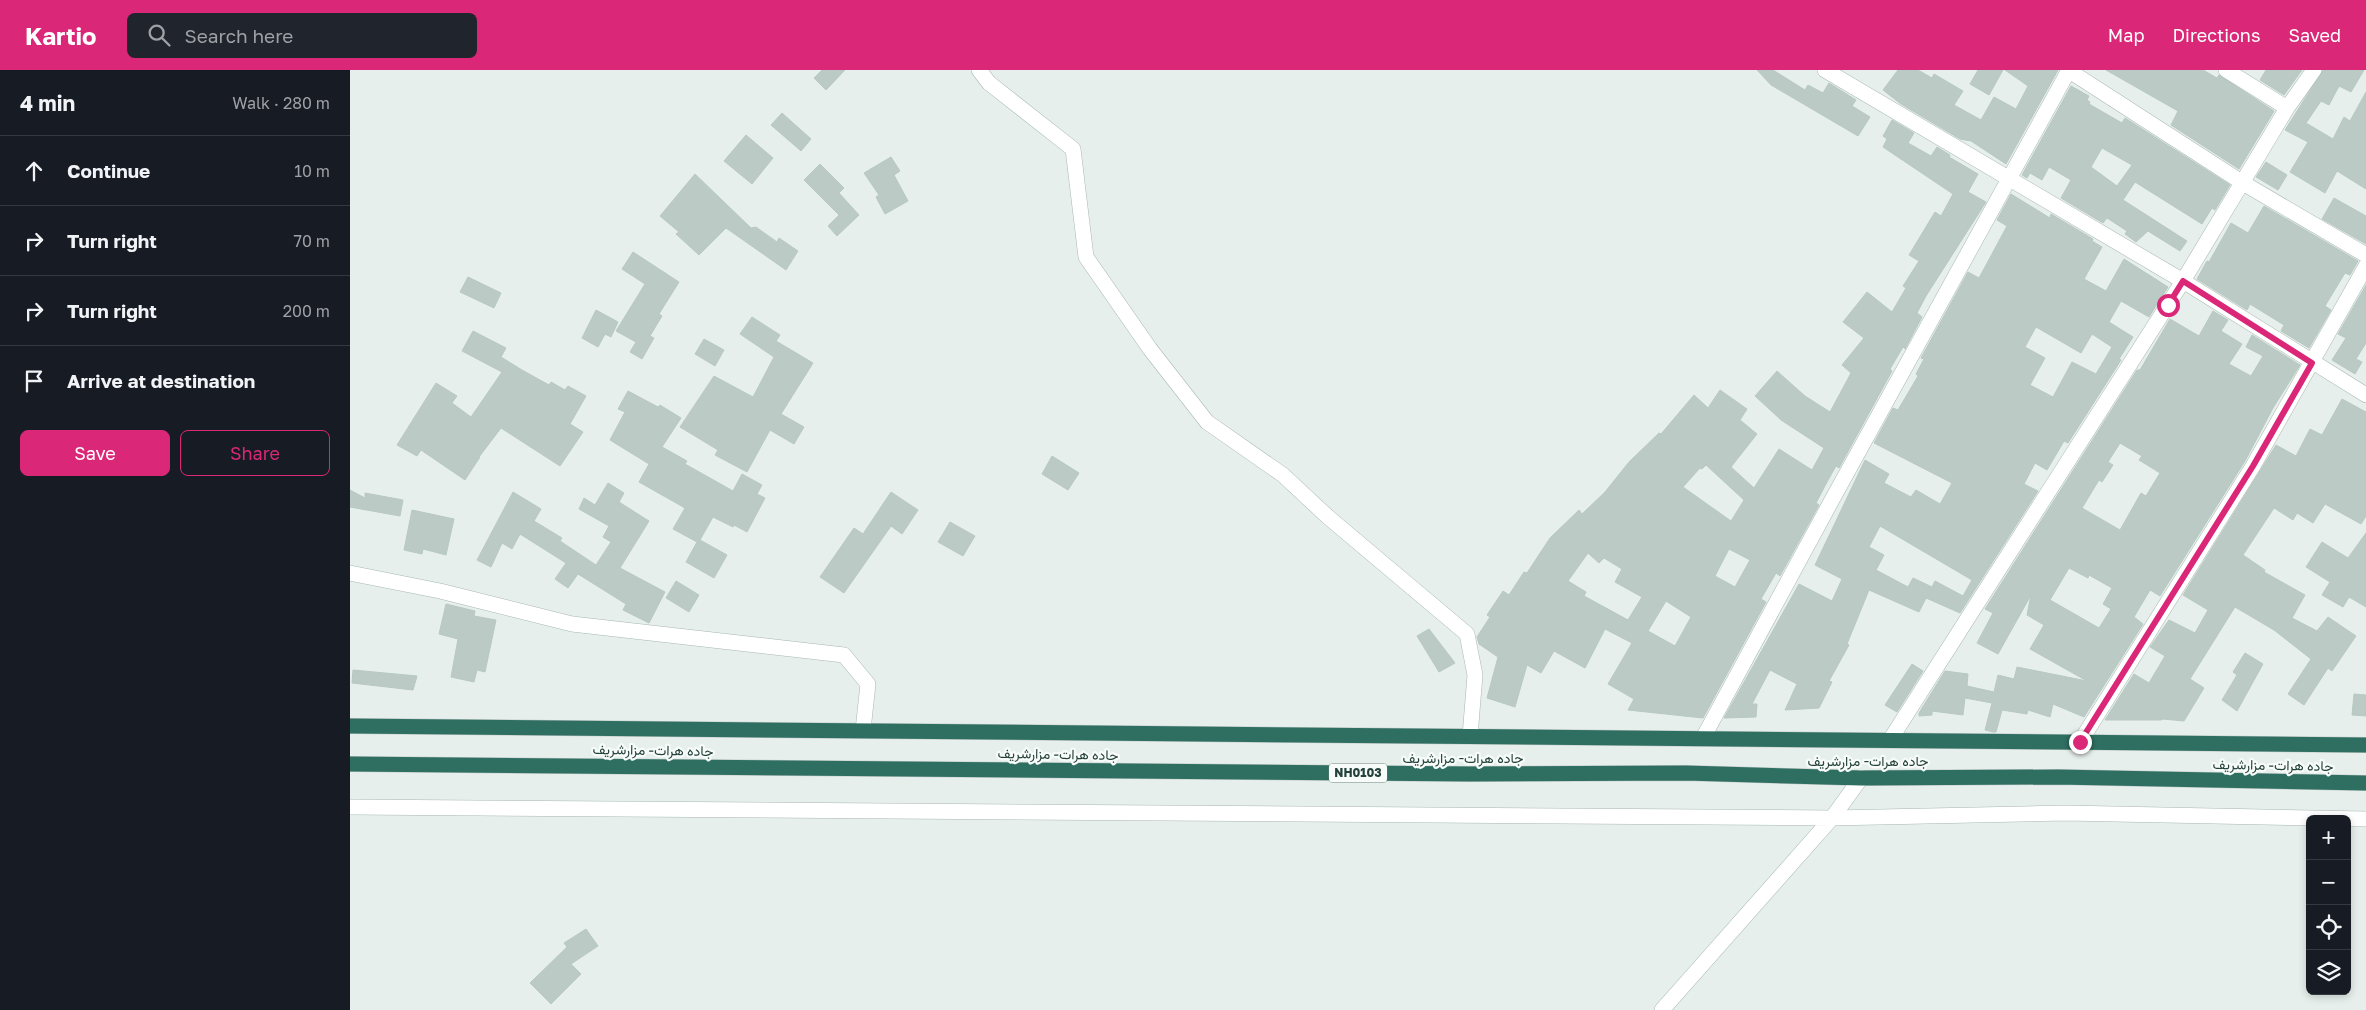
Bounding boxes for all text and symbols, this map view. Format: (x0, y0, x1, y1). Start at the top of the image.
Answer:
search box (127, 13, 477, 58)
text: Kartio (25, 21, 97, 50)
icon: search (145, 21, 173, 49)
text: Search here (185, 24, 293, 47)
text: Map (2108, 24, 2144, 46)
text: Directions (2172, 24, 2260, 46)
text: Saved (2288, 24, 2341, 46)
text: 4 min (20, 90, 75, 116)
text: Walk · 280 m (232, 93, 330, 113)
icon: ahead (20, 157, 48, 185)
text: Continue (67, 159, 150, 182)
text: 10 m (294, 161, 330, 181)
icon: right (20, 227, 48, 255)
text: Turn right (67, 229, 157, 252)
text: 70 m (293, 231, 330, 251)
route start (2157, 294, 2180, 317)
icon: right (20, 297, 48, 325)
text: Turn right (67, 299, 157, 322)
text: 200 m (283, 301, 330, 321)
icon: arrive (20, 367, 48, 395)
text: Arrive at destination (67, 369, 255, 392)
button: Save (20, 430, 170, 476)
button: Share (180, 430, 330, 476)
route end (2069, 731, 2092, 754)
street label: جاده هرات- مزارشریف (592, 740, 714, 760)
street label: جاده هرات- مزارشریف (997, 744, 1119, 764)
street label: جاده هرات- مزارشریف (1403, 749, 1523, 767)
street label: جاده هرات- مزارشریف (1808, 752, 1928, 770)
street label: جاده هرات- مزارشریف (2212, 755, 2334, 775)
road number: NH0103 (1329, 764, 1387, 782)
map controls (2306, 815, 2351, 995)
button: + (2306, 815, 2351, 860)
button: − (2306, 860, 2351, 905)
button: locate (2306, 905, 2351, 950)
button: layers (2306, 950, 2351, 995)

